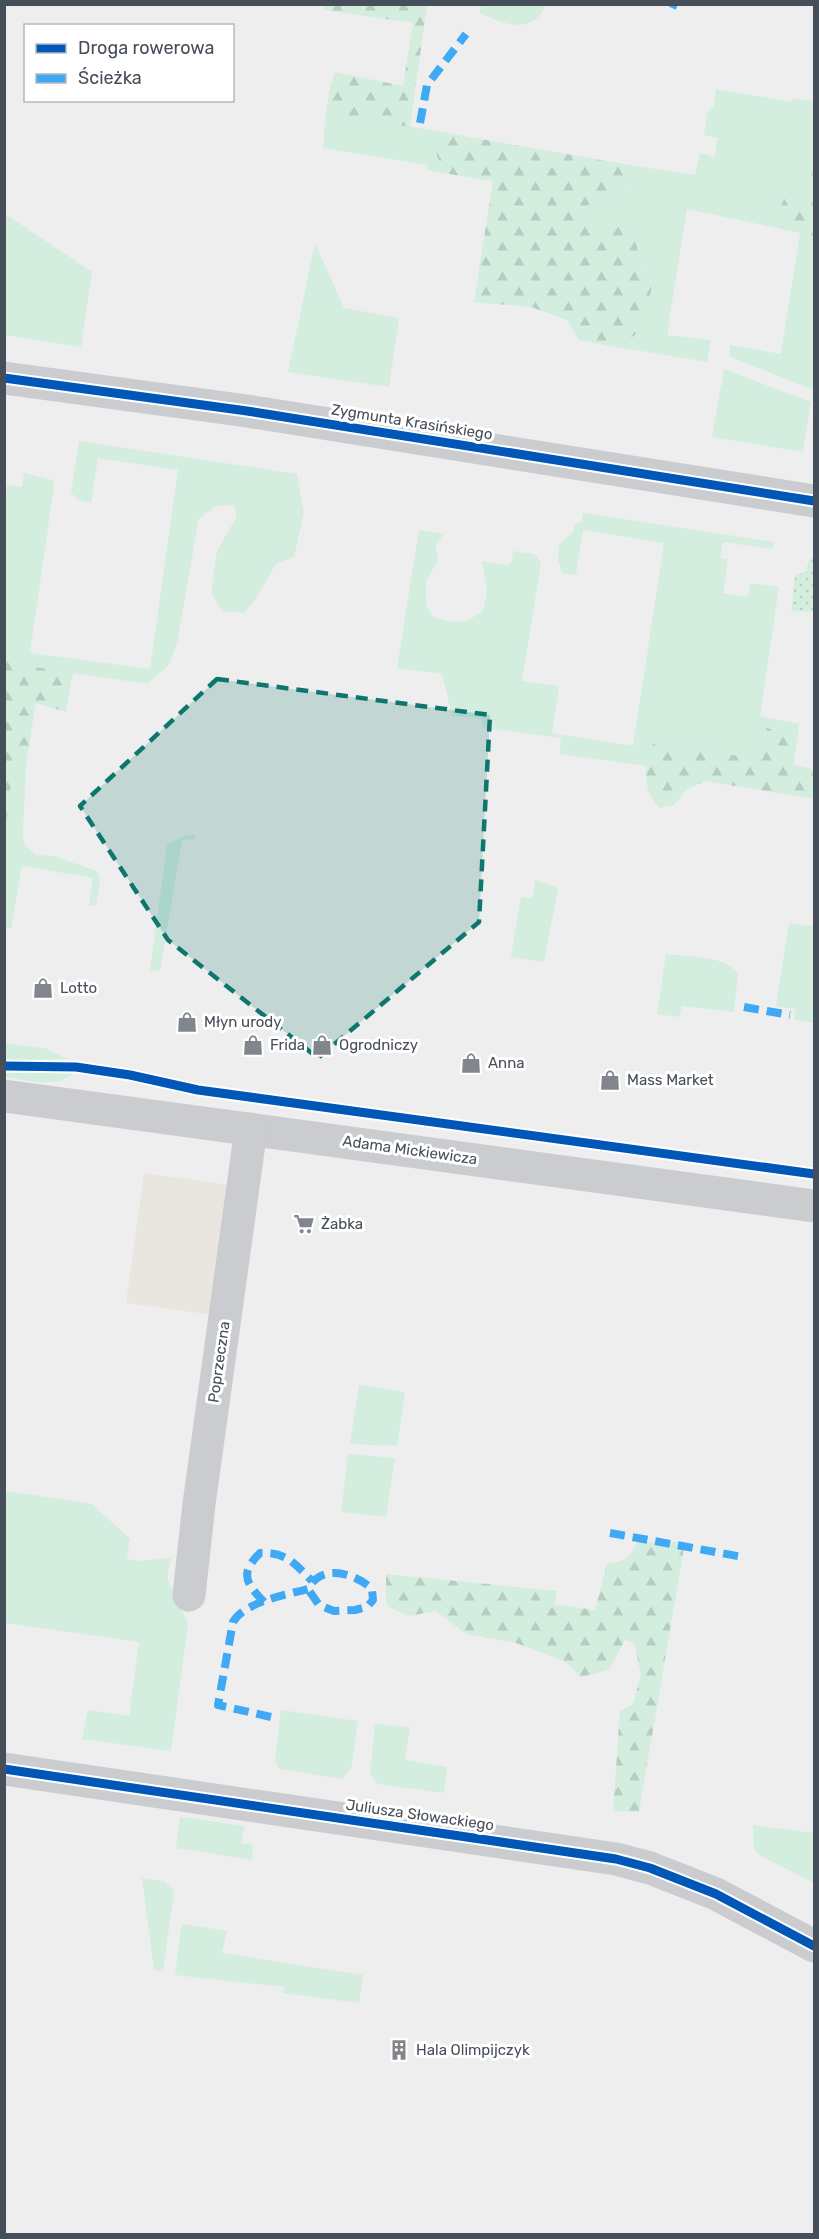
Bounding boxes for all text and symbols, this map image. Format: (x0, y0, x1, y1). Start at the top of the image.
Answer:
legend (24, 24, 234, 102)
text: Droga rowerowa (78, 37, 214, 59)
text: Ścieżka (78, 67, 142, 89)
street label: Zygmunta Krasińskiego (330, 400, 494, 444)
shop icon: Lotto (31, 976, 55, 1000)
place label: Lotto (60, 979, 97, 997)
shop icon: Młyn urody (175, 1010, 199, 1034)
place label: Młyn urody (204, 1013, 282, 1031)
shop icon: Frida (241, 1033, 265, 1057)
shop icon: Ogrodniczy (310, 1033, 334, 1057)
place label: Frida (270, 1036, 305, 1054)
place label: Ogrodniczy (339, 1036, 418, 1054)
shop icon: Anna (459, 1051, 483, 1075)
place label: Anna (488, 1054, 525, 1072)
shop icon: Mass Market (598, 1068, 622, 1092)
place label: Mass Market (627, 1071, 714, 1089)
street label: Adama Mickiewicza (342, 1132, 478, 1168)
supermarket icon: Żabka (292, 1212, 316, 1236)
place label: Żabka (321, 1215, 363, 1233)
street label: Poprzeczna (204, 1320, 234, 1404)
street label: Juliusza Słowackiego (345, 1796, 495, 1834)
building icon: Hala Olimpijczyk (387, 2038, 411, 2062)
place label: Hala Olimpijczyk (416, 2041, 530, 2059)

